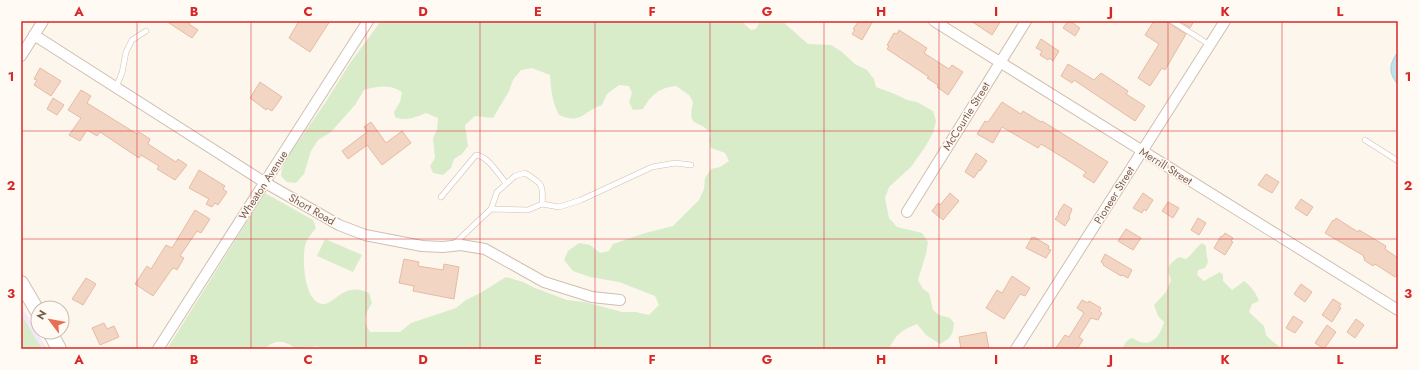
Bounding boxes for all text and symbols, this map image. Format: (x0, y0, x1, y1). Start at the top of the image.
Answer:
text: A (73, 2, 84, 21)
text: B (190, 2, 199, 21)
text: C (303, 2, 313, 21)
text: D (418, 2, 428, 21)
text: E (534, 2, 542, 21)
text: F (648, 2, 656, 21)
text: G (762, 2, 773, 21)
text: H (876, 2, 886, 21)
text: I (994, 2, 998, 21)
text: J (1106, 2, 1113, 21)
text: K (1220, 2, 1230, 21)
text: L (1337, 2, 1344, 21)
text: 1 (8, 67, 14, 86)
text: 1 (1405, 67, 1411, 86)
street label: McCourtie Street (939, 78, 994, 153)
street label: Merrill Street (1136, 143, 1196, 189)
street label: Wheaton Avenue (235, 147, 292, 223)
street label: Pioneer Street (1090, 163, 1138, 227)
text: 2 (7, 176, 15, 195)
text: 2 (1404, 176, 1412, 195)
street label: Short Road (286, 189, 338, 229)
text: 3 (7, 284, 15, 303)
text: 3 (1404, 284, 1412, 303)
north arrow (30, 300, 70, 340)
text: N (32, 307, 51, 323)
text: A (73, 350, 84, 369)
text: B (190, 350, 199, 369)
text: C (303, 350, 313, 369)
text: D (418, 350, 428, 369)
text: E (534, 350, 542, 369)
text: F (648, 350, 656, 369)
text: G (762, 350, 773, 369)
text: H (876, 350, 886, 369)
text: I (994, 350, 998, 369)
text: J (1106, 350, 1113, 369)
text: K (1220, 350, 1230, 369)
text: L (1337, 350, 1344, 369)

